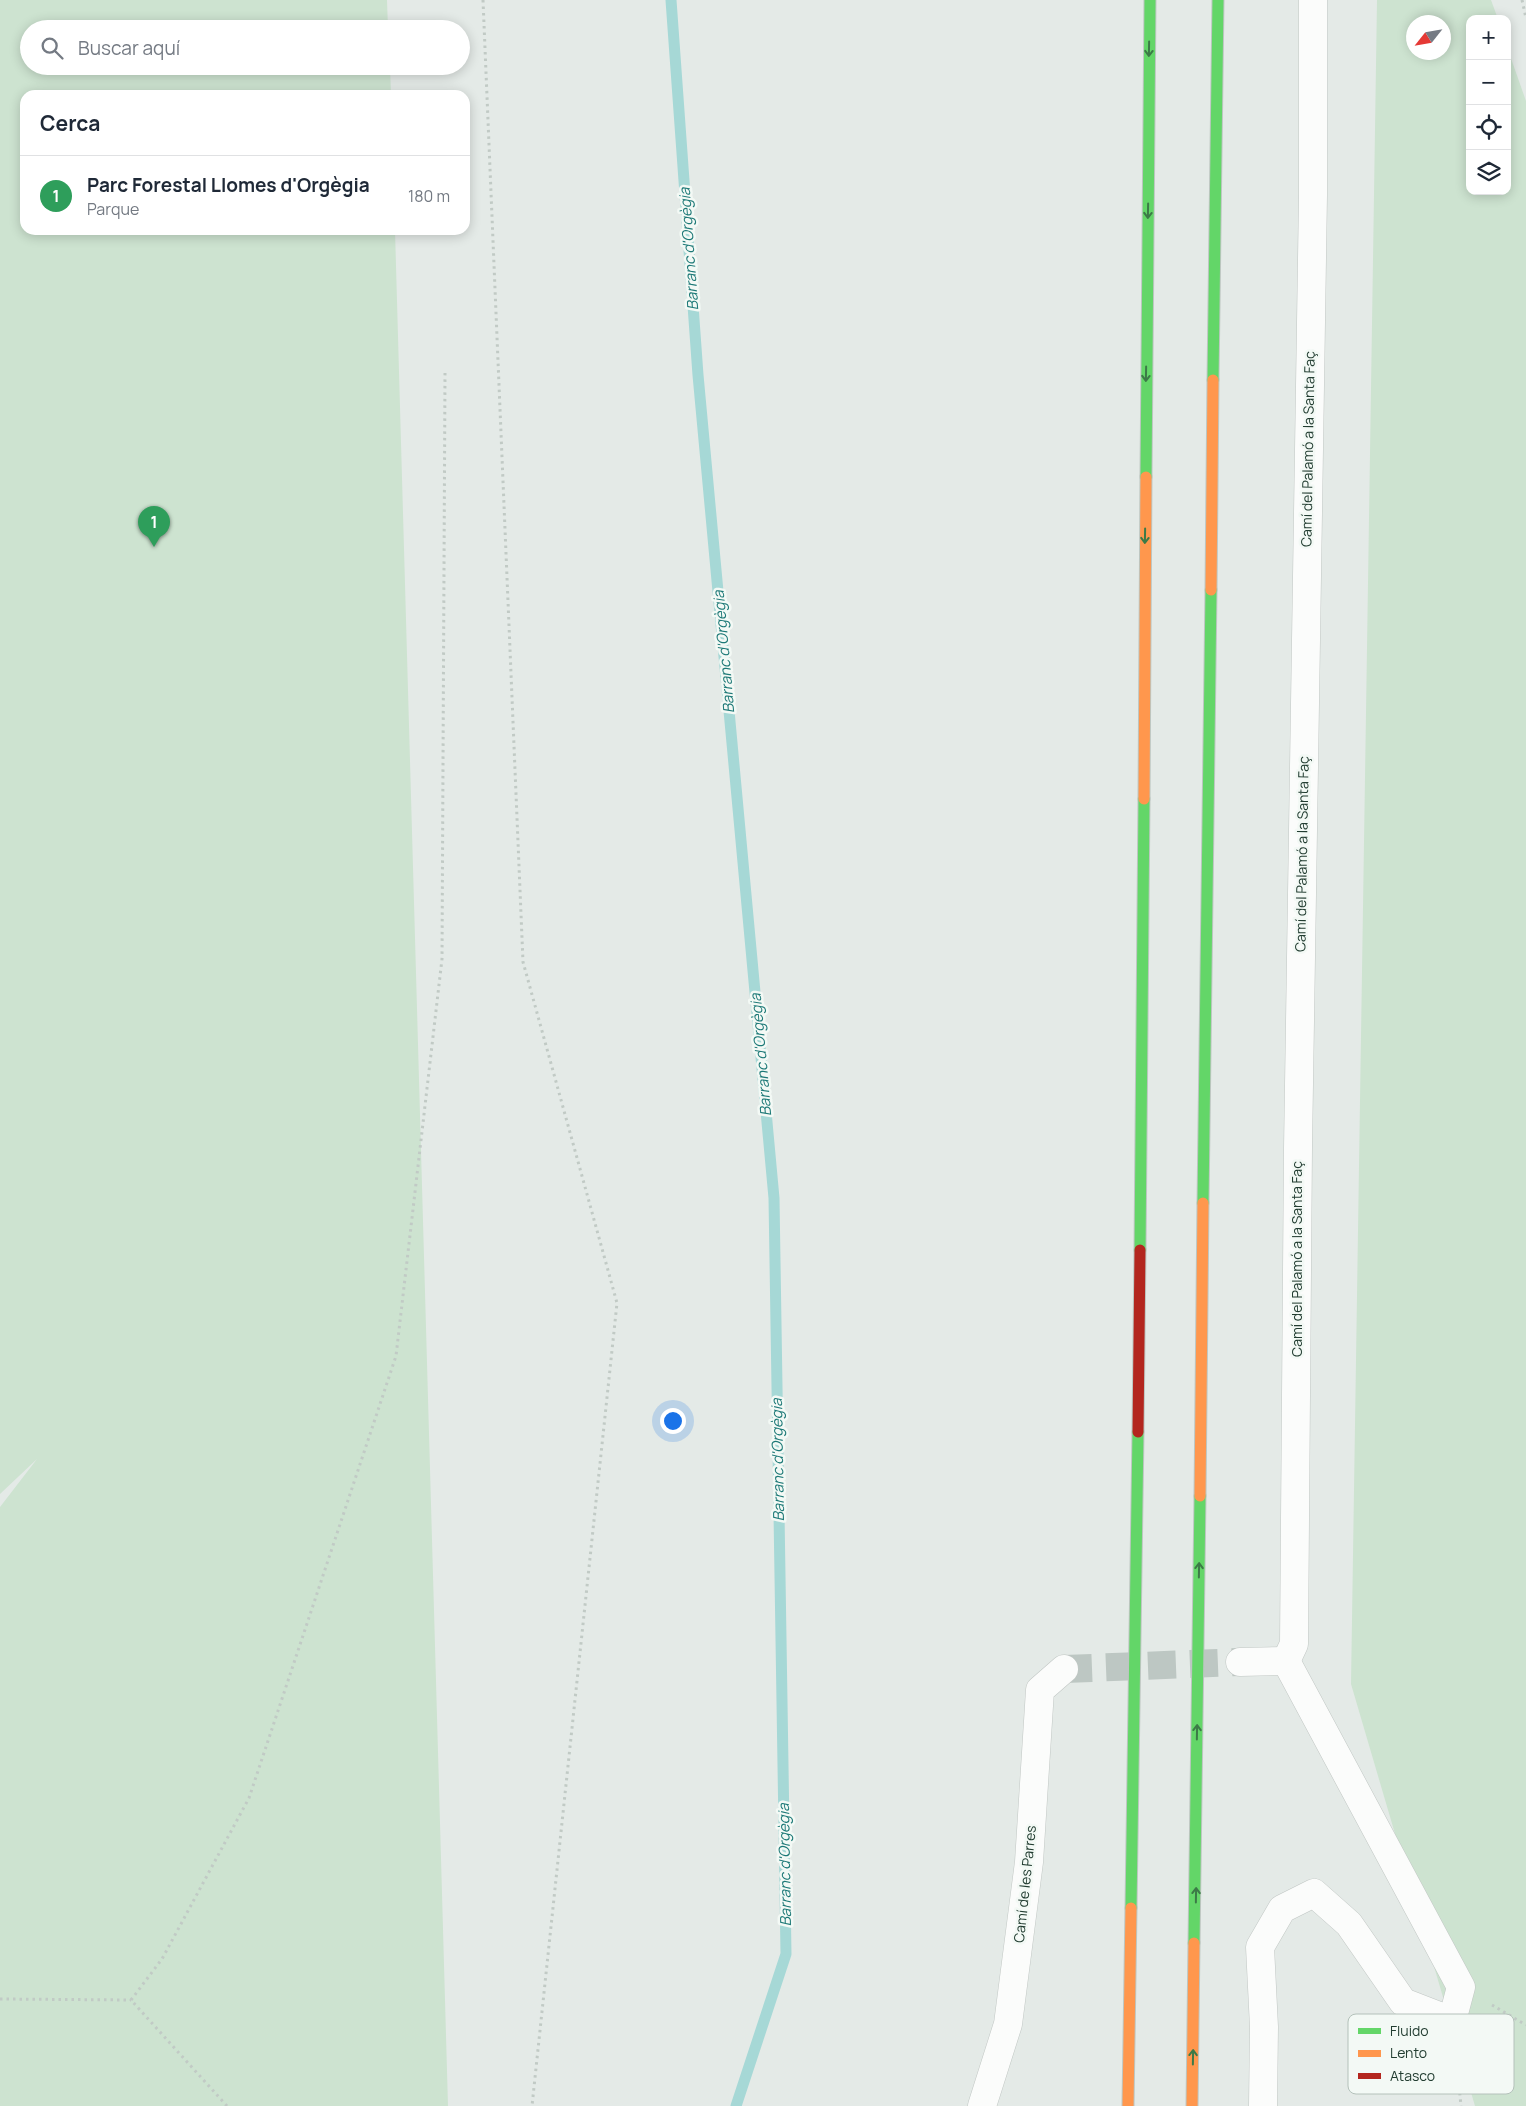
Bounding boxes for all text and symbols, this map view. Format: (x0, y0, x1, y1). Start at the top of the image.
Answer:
north arrow (1406, 15, 1451, 60)
map controls (1466, 15, 1511, 195)
button: + (1466, 15, 1511, 60)
search box (20, 20, 470, 75)
icon: search (38, 34, 66, 62)
text: Buscar aquí (78, 35, 180, 61)
one-way arrow (1144, 40, 1154, 56)
button: − (1466, 60, 1511, 105)
button: locate (1466, 105, 1511, 150)
text: Cerca (40, 109, 100, 137)
button: layers (1466, 150, 1511, 195)
text: Parc Forestal Llomes d'Orgègia (87, 172, 370, 198)
text: 1 (52, 185, 60, 207)
text: 180 m (408, 185, 450, 207)
water label: Barranc d'Orgègia (674, 186, 703, 311)
text: Parque (87, 198, 139, 220)
one-way arrow (1143, 202, 1153, 219)
street label: Camí del Palamó a la Santa Faç (1296, 351, 1319, 547)
one-way arrow (1142, 365, 1151, 381)
pin: 1 (138, 506, 170, 547)
one-way arrow (1140, 528, 1150, 544)
water label: Barranc d'Orgègia (708, 589, 739, 714)
street label: Camí del Palamó a la Santa Faç (1290, 756, 1313, 952)
water label: Barranc d'Orgègia (745, 992, 776, 1117)
street label: Camí del Palamó a la Santa Faç (1287, 1161, 1306, 1357)
water label: Barranc d'Orgègia (766, 1398, 789, 1522)
your location (660, 1408, 686, 1434)
one-way arrow (1194, 1562, 1204, 1578)
one-way arrow (1192, 1725, 1202, 1741)
water label: Barranc d'Orgègia (773, 1803, 796, 1927)
street label: Camí de les Parres (1009, 1824, 1040, 1944)
one-way arrow (1191, 1887, 1201, 1904)
legend (1348, 2014, 1514, 2094)
text: Fluido (1390, 2021, 1428, 2040)
text: Lento (1390, 2043, 1427, 2062)
one-way arrow (1188, 2050, 1198, 2066)
text: Atasco (1390, 2066, 1435, 2085)

